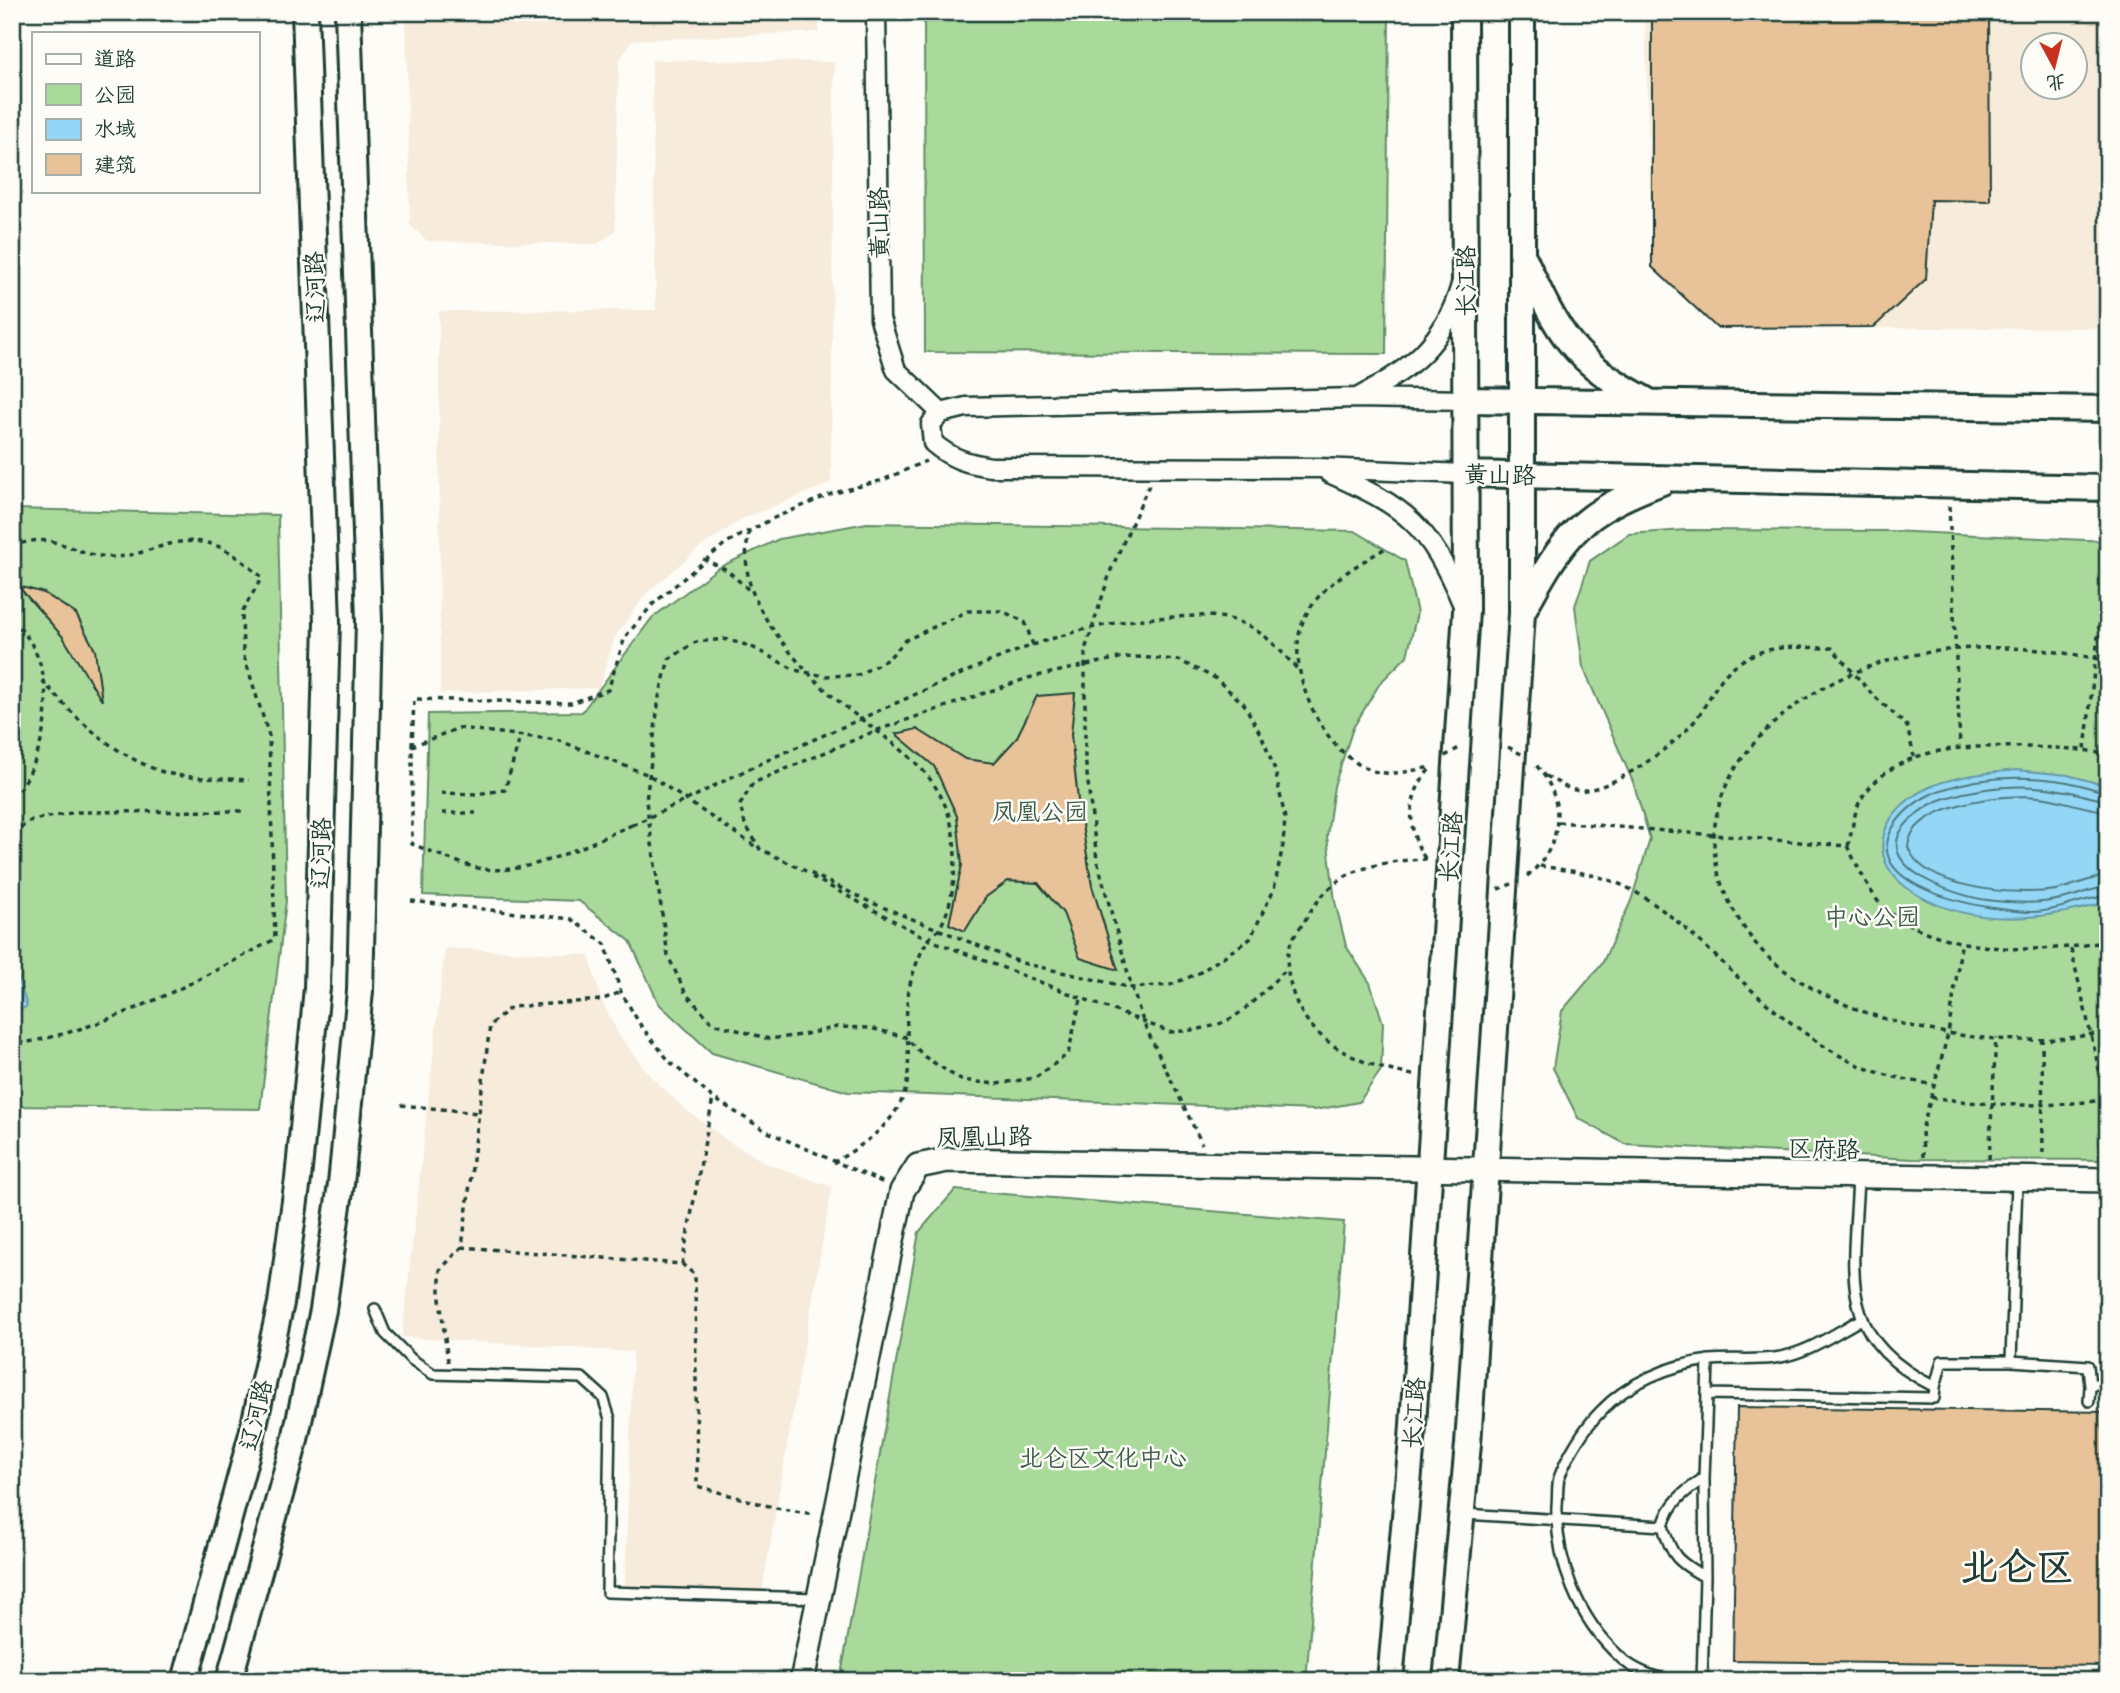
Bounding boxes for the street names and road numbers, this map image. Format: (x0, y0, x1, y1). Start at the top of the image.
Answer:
street label: 黄山路 (861, 187, 894, 259)
street label: 长江路 (1449, 245, 1480, 317)
street label: 辽河路 (297, 251, 330, 324)
street label: 黄山路 (1464, 457, 1536, 490)
street label: 长江路 (1432, 810, 1467, 884)
street label: 辽河路 (303, 817, 336, 889)
street label: 凤凰山路 (936, 1119, 1032, 1152)
street label: 区府路 (1788, 1131, 1860, 1164)
street label: 辽河路 (231, 1376, 278, 1453)
street label: 长江路 (1395, 1376, 1430, 1450)

